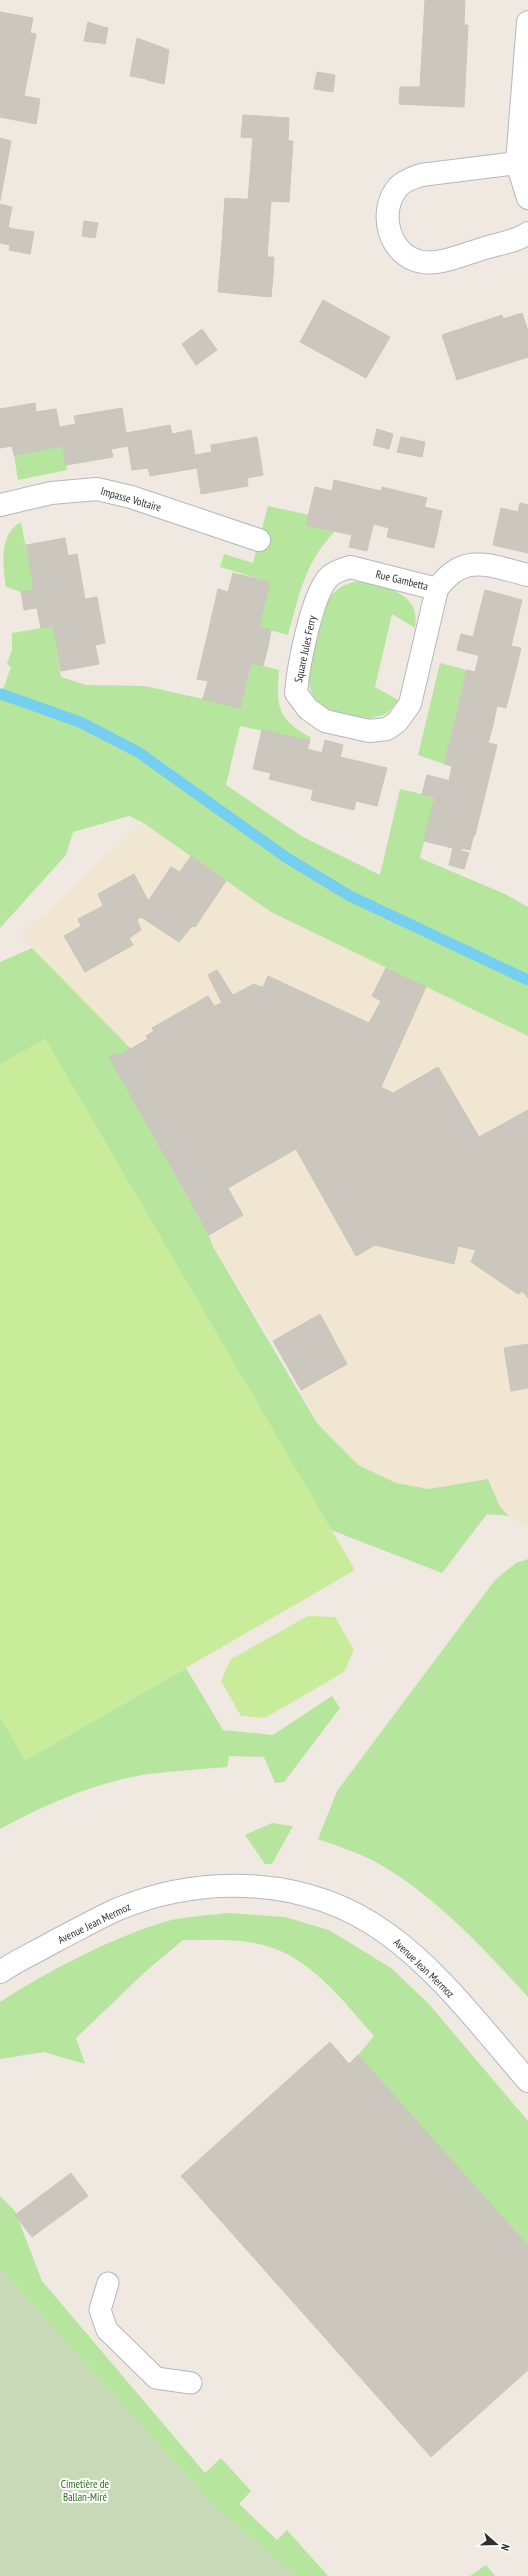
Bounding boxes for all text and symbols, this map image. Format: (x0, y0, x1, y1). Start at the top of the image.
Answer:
street label: Impasse Voltaire (99, 484, 163, 514)
street label: Rue Gambetta (374, 567, 430, 593)
street label: Square Jules Ferry (291, 613, 319, 684)
street label: Avenue Jean Mermoz (55, 1899, 133, 1947)
street label: Avenue Jean Mermoz (391, 1935, 457, 2001)
park label: Cimetière de Ballan-Miré (61, 2477, 110, 2504)
north arrow (476, 2524, 516, 2564)
text: N (498, 2542, 513, 2553)

